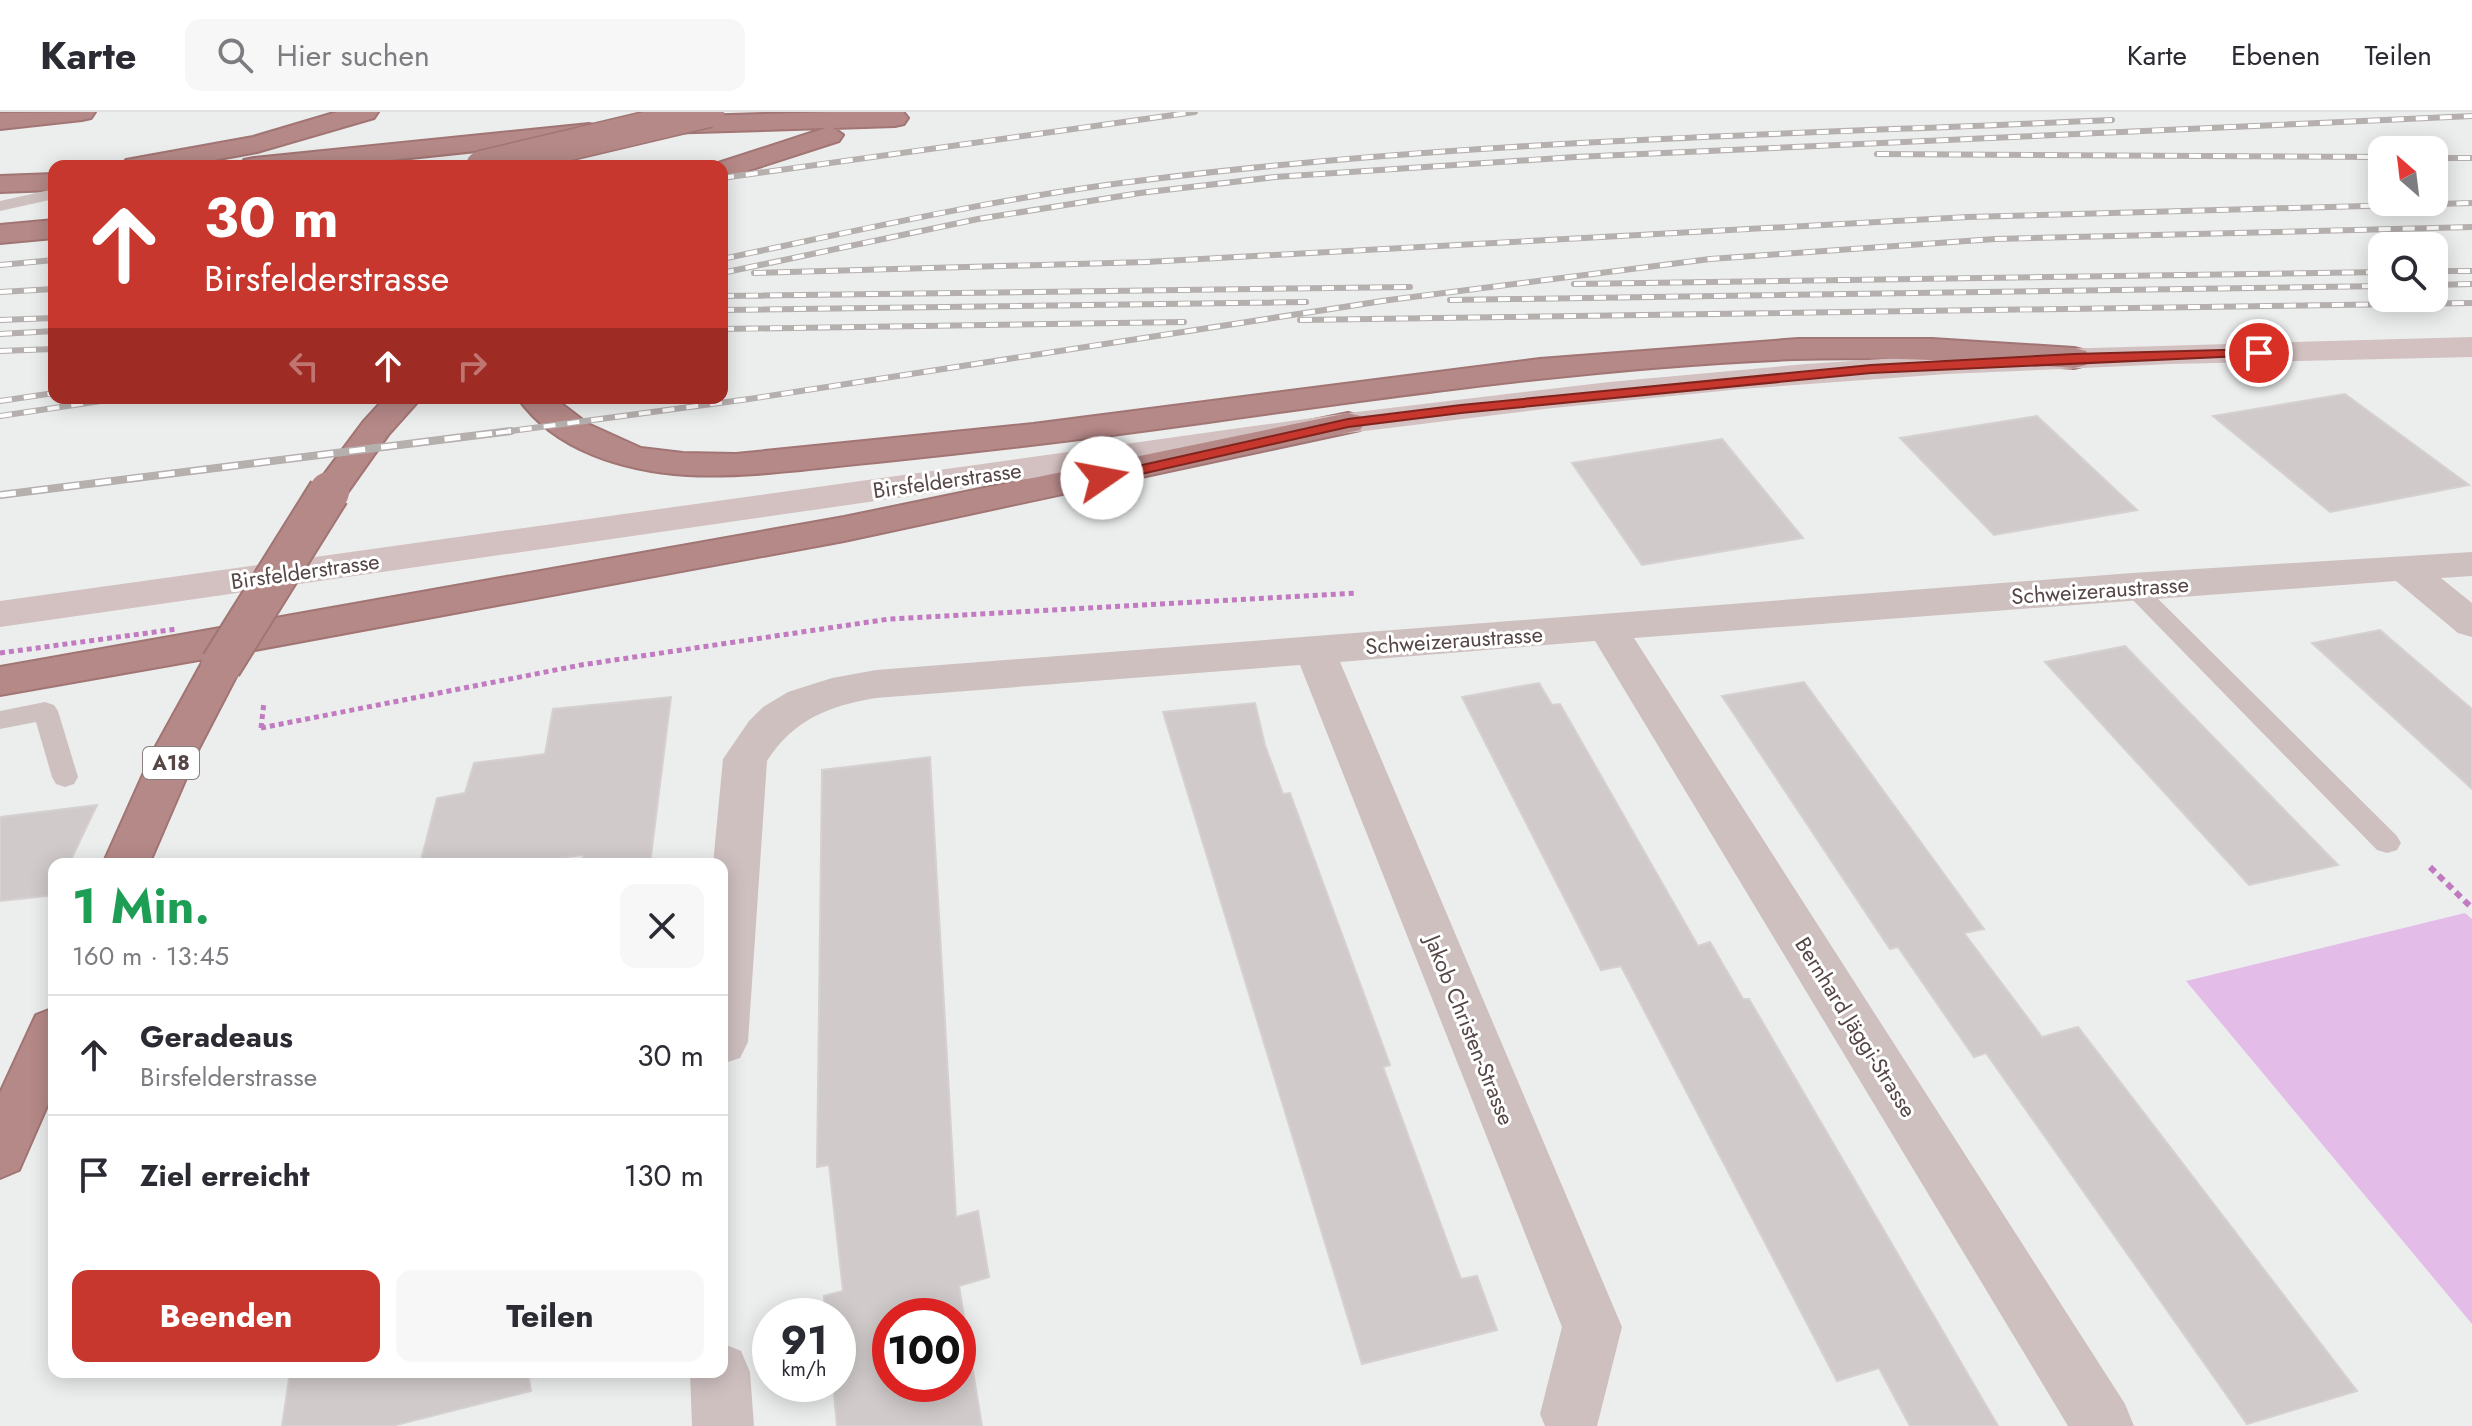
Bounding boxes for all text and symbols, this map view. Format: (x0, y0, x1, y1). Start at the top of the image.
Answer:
search box (185, 19, 745, 91)
text: Karte (40, 28, 137, 83)
icon: search (213, 33, 257, 77)
text: Hier suchen (277, 34, 430, 77)
text: Karte (2127, 35, 2187, 76)
text: Ebenen (2231, 35, 2321, 76)
text: Teilen (2365, 35, 2432, 76)
north arrow (2368, 136, 2448, 216)
map controls (2368, 136, 2448, 312)
text: 30 m (204, 177, 339, 258)
icon: ahead (72, 192, 176, 296)
button: search (2368, 232, 2448, 312)
text: Birsfelderstrasse (204, 252, 449, 304)
pin (2225, 319, 2293, 387)
icon: arrive (2237, 331, 2281, 375)
icon: left (282, 344, 326, 388)
icon: ahead (366, 344, 410, 388)
icon: right (450, 344, 494, 388)
position arrow (1060, 436, 1144, 520)
street label: Birsfelderstrasse (871, 454, 1023, 506)
street label: Birsfelderstrasse (229, 545, 381, 597)
street label: Schweizeraustrasse (2010, 568, 2190, 612)
street label: Schweizeraustrasse (1364, 618, 1544, 662)
road number: A18 (143, 747, 199, 779)
text: 1 Min. (72, 872, 210, 941)
button: close (620, 884, 704, 968)
street label: Jakob Christen-Strasse (1416, 927, 1523, 1130)
street label: Bernhard Jäggi-Strasse (1787, 931, 1925, 1123)
text: 160 m · 13:45 (72, 937, 229, 975)
text: Geradeaus (140, 1015, 293, 1058)
icon: ahead (72, 1033, 116, 1077)
text: 30 m (637, 1034, 704, 1077)
text: Birsfelderstrasse (140, 1058, 317, 1096)
icon: arrive (72, 1153, 116, 1197)
text: Ziel erreicht (140, 1154, 309, 1197)
text: 130 m (624, 1154, 704, 1197)
button: Beenden (72, 1270, 380, 1362)
button: Teilen (396, 1270, 704, 1362)
speed limit sign: 100 (872, 1298, 976, 1402)
text: 91 (780, 1311, 828, 1369)
text: km/h (781, 1355, 827, 1384)

